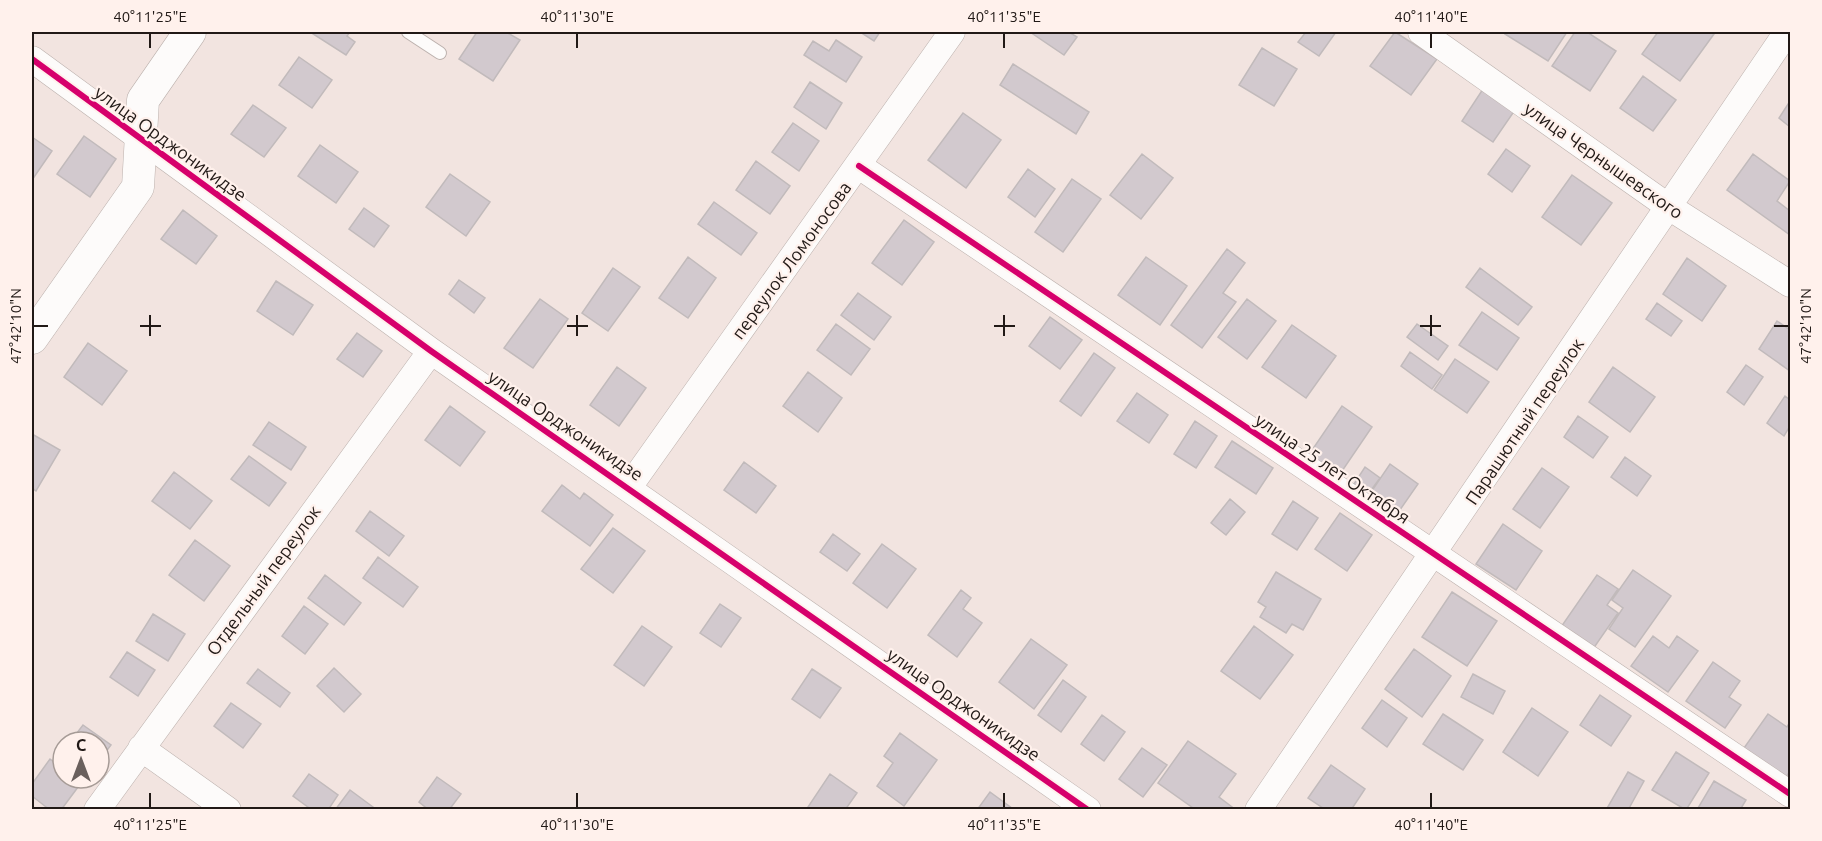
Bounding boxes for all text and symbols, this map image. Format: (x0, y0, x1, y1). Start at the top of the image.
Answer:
text: 40°11'25"E (113, 8, 187, 25)
text: 40°11'30"E (540, 8, 614, 25)
text: 40°11'35"E (967, 8, 1041, 25)
text: 40°11'40"E (1394, 8, 1468, 25)
street label: улица Орджоникидзе (91, 81, 251, 205)
street label: улица Чернышевского (1521, 98, 1687, 222)
street label: переулок Ломоносова (727, 178, 855, 342)
text: 47°42'10"N (7, 288, 24, 364)
text: 47°42'10"N (1797, 288, 1814, 364)
street label: Парашютный переулок (1461, 334, 1587, 508)
street label: улица Орджоникидзе (485, 366, 647, 484)
street label: улица 25 лет Октября (1252, 409, 1414, 527)
street label: Отдельный переулок (202, 501, 324, 659)
street label: улица Орджоникидзе (884, 643, 1044, 765)
north arrow (51, 730, 111, 790)
text: С (76, 736, 86, 754)
text: 40°11'25"E (113, 816, 187, 833)
text: 40°11'30"E (540, 816, 614, 833)
text: 40°11'35"E (967, 816, 1041, 833)
text: 40°11'40"E (1394, 816, 1468, 833)

